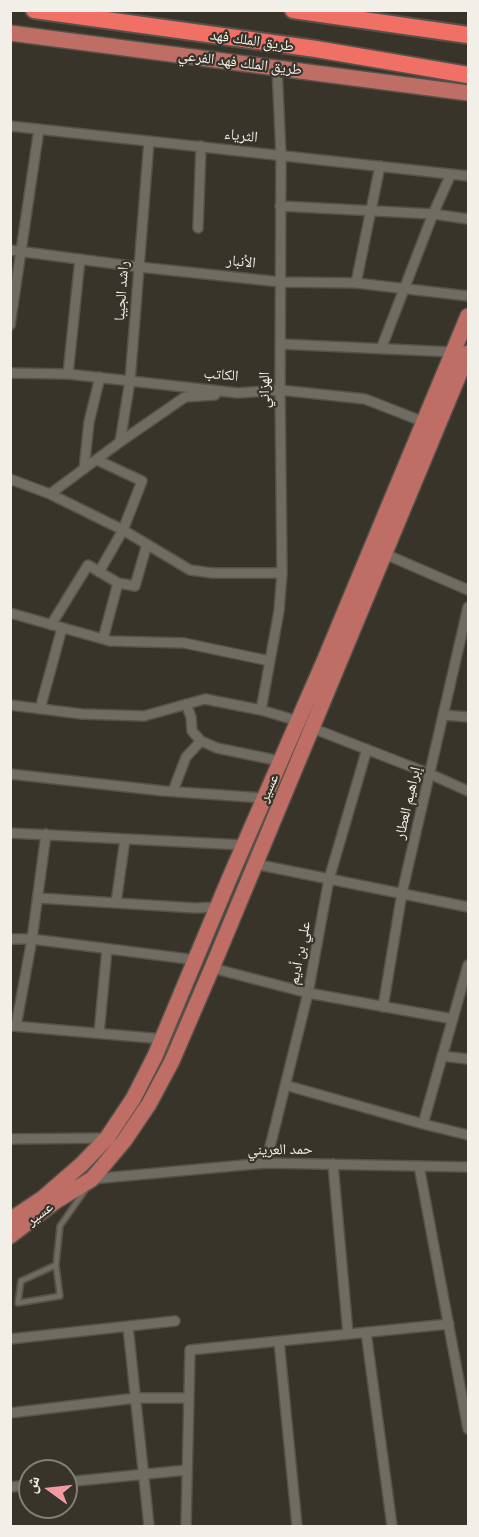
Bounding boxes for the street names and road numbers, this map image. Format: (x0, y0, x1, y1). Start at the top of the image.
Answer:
street label: طريق الملك فهد (209, 26, 295, 56)
street label: طريق الملك فهد الفرعي (177, 46, 303, 80)
street label: الثرياء (223, 125, 259, 147)
street label: الأنبار (225, 252, 257, 272)
street label: راشد الجيبا (111, 260, 133, 322)
street label: الكاتب (203, 365, 239, 385)
street label: الهزاني (256, 372, 274, 408)
street label: إبراهيم العطار (391, 765, 425, 841)
street label: عسير (255, 771, 283, 805)
street label: علي بن أديم (285, 920, 315, 986)
street label: حمد العريني (247, 1140, 313, 1160)
street label: عسير (23, 1198, 57, 1230)

